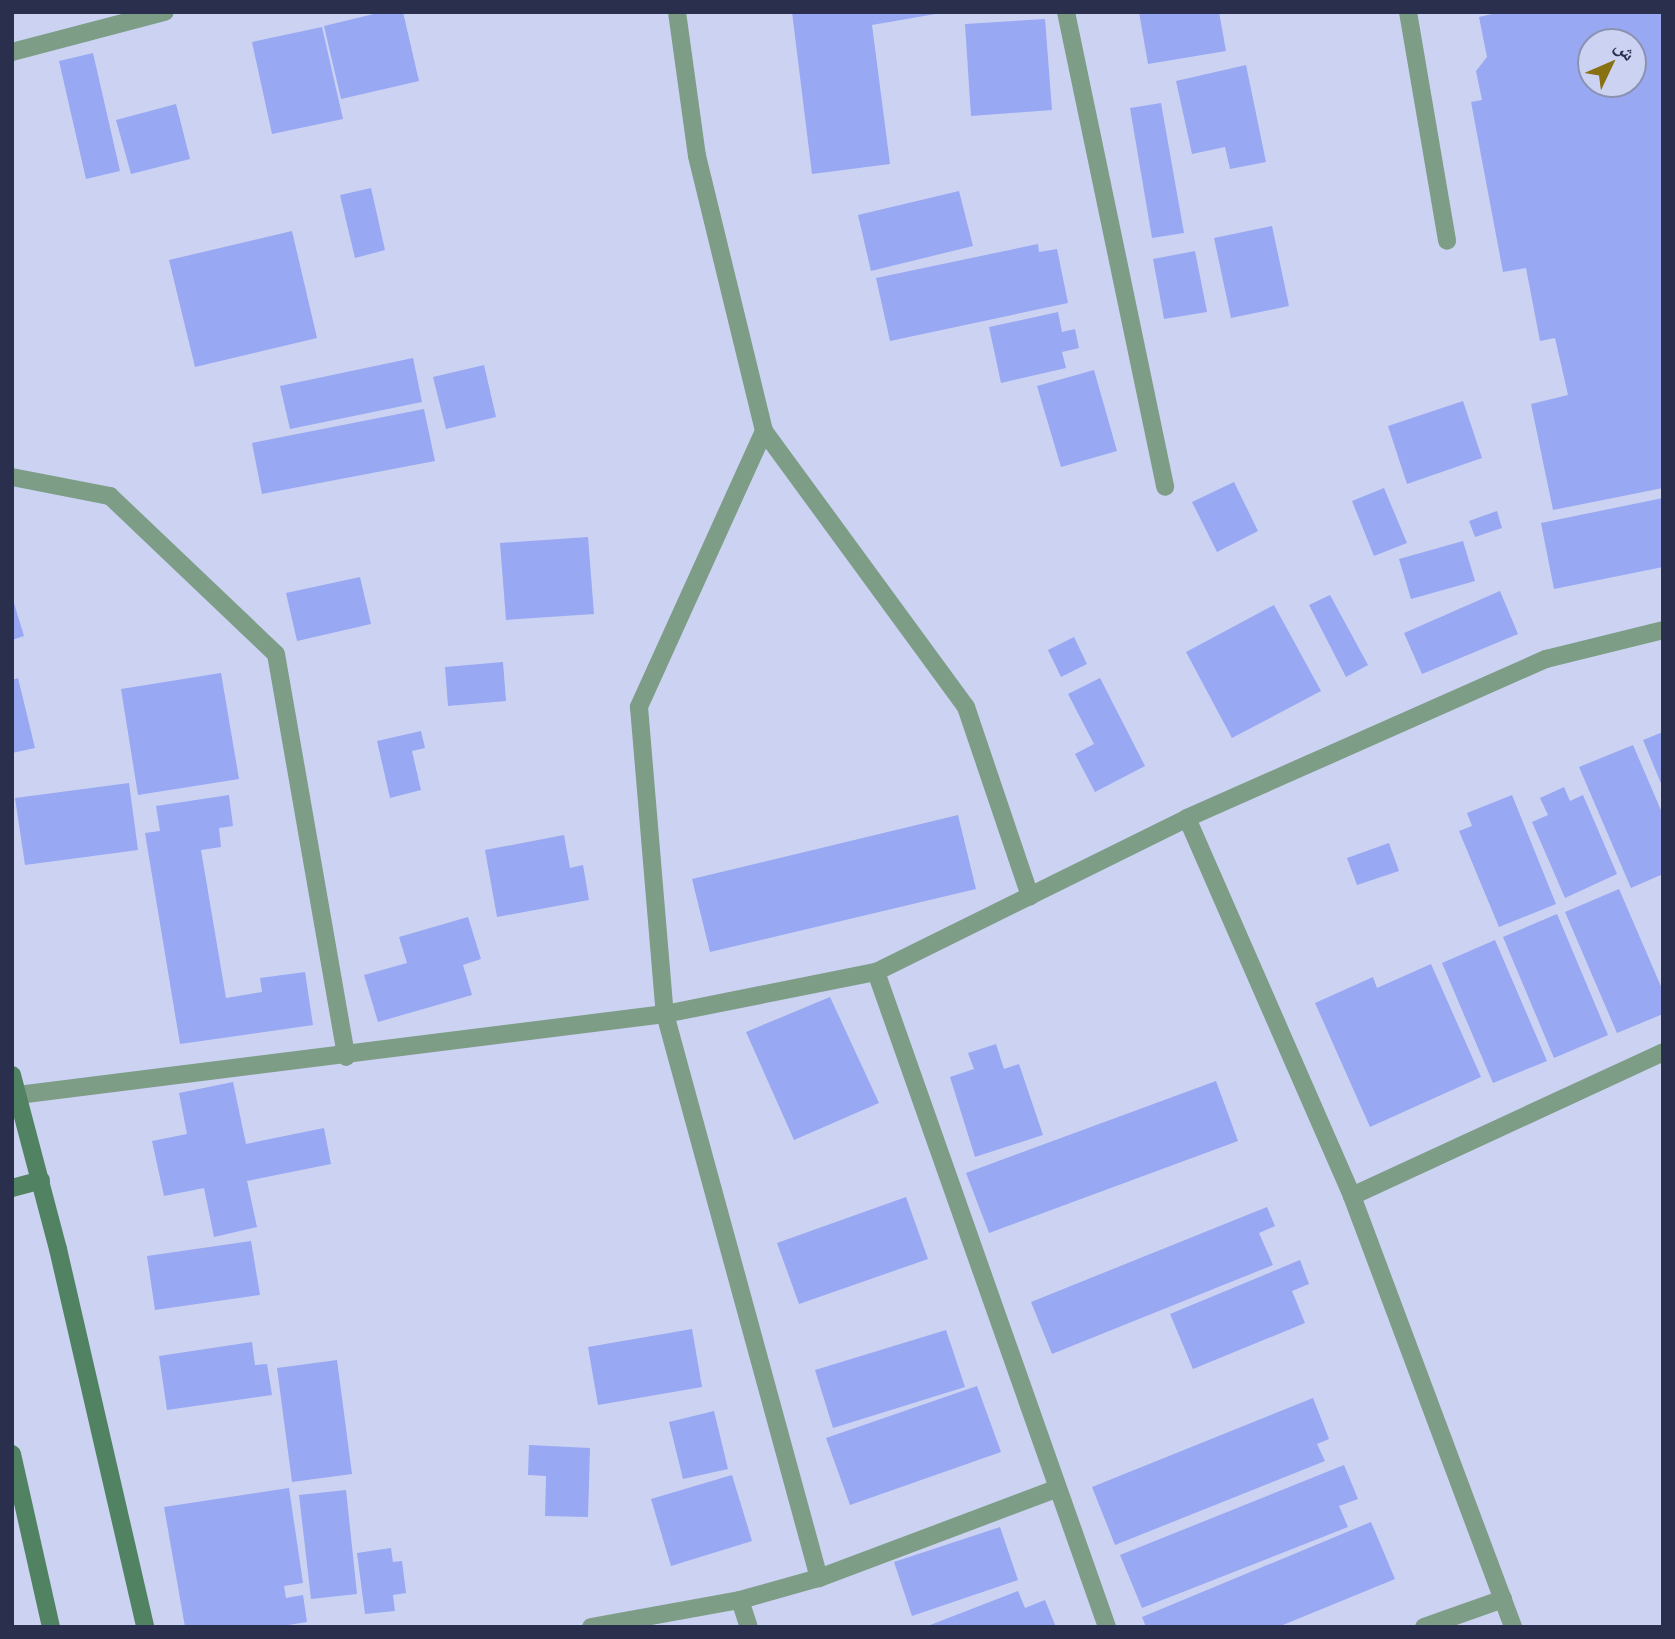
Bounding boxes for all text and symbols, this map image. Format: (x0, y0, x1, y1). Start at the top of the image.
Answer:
north arrow (1577, 28, 1647, 98)
text: ش (1611, 34, 1641, 65)

